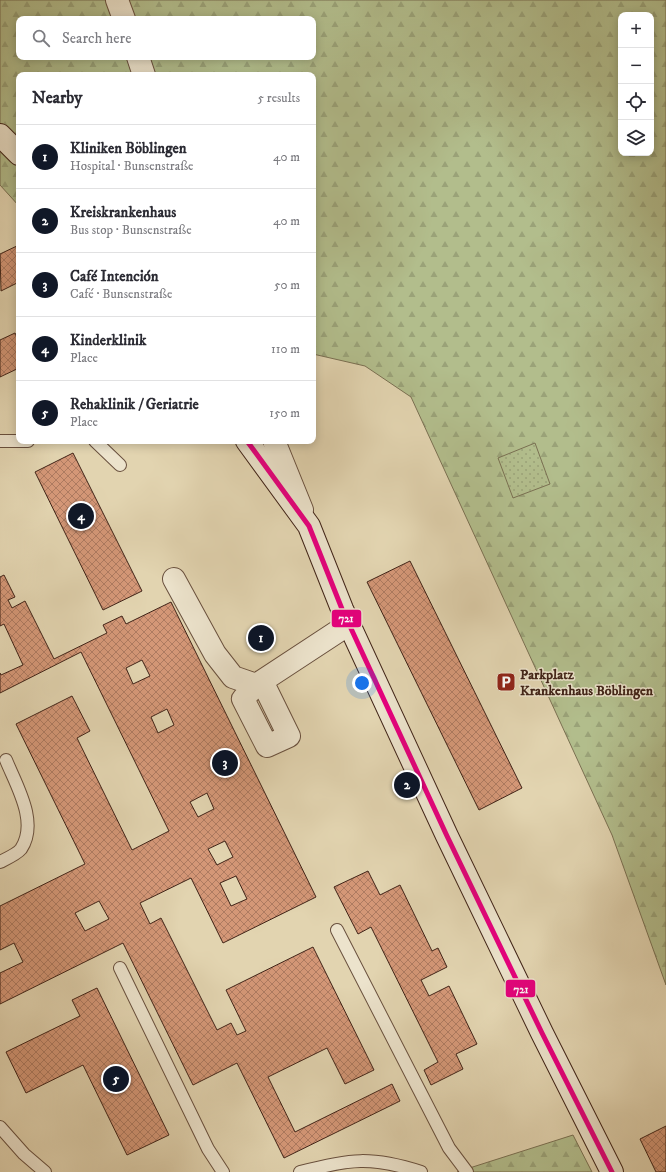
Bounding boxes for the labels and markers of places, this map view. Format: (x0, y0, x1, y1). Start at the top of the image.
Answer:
pin: 4 (68, 501, 94, 531)
pin: 1 (248, 623, 274, 653)
place label: Parkplatz Krankenhaus Böblingen (520, 666, 654, 700)
parking icon: Parkplatz Krankenhaus Böblingen (495, 671, 517, 693)
pin: 3 (212, 748, 238, 778)
pin: 2 (394, 770, 420, 800)
pin: 5 (103, 1064, 129, 1094)

